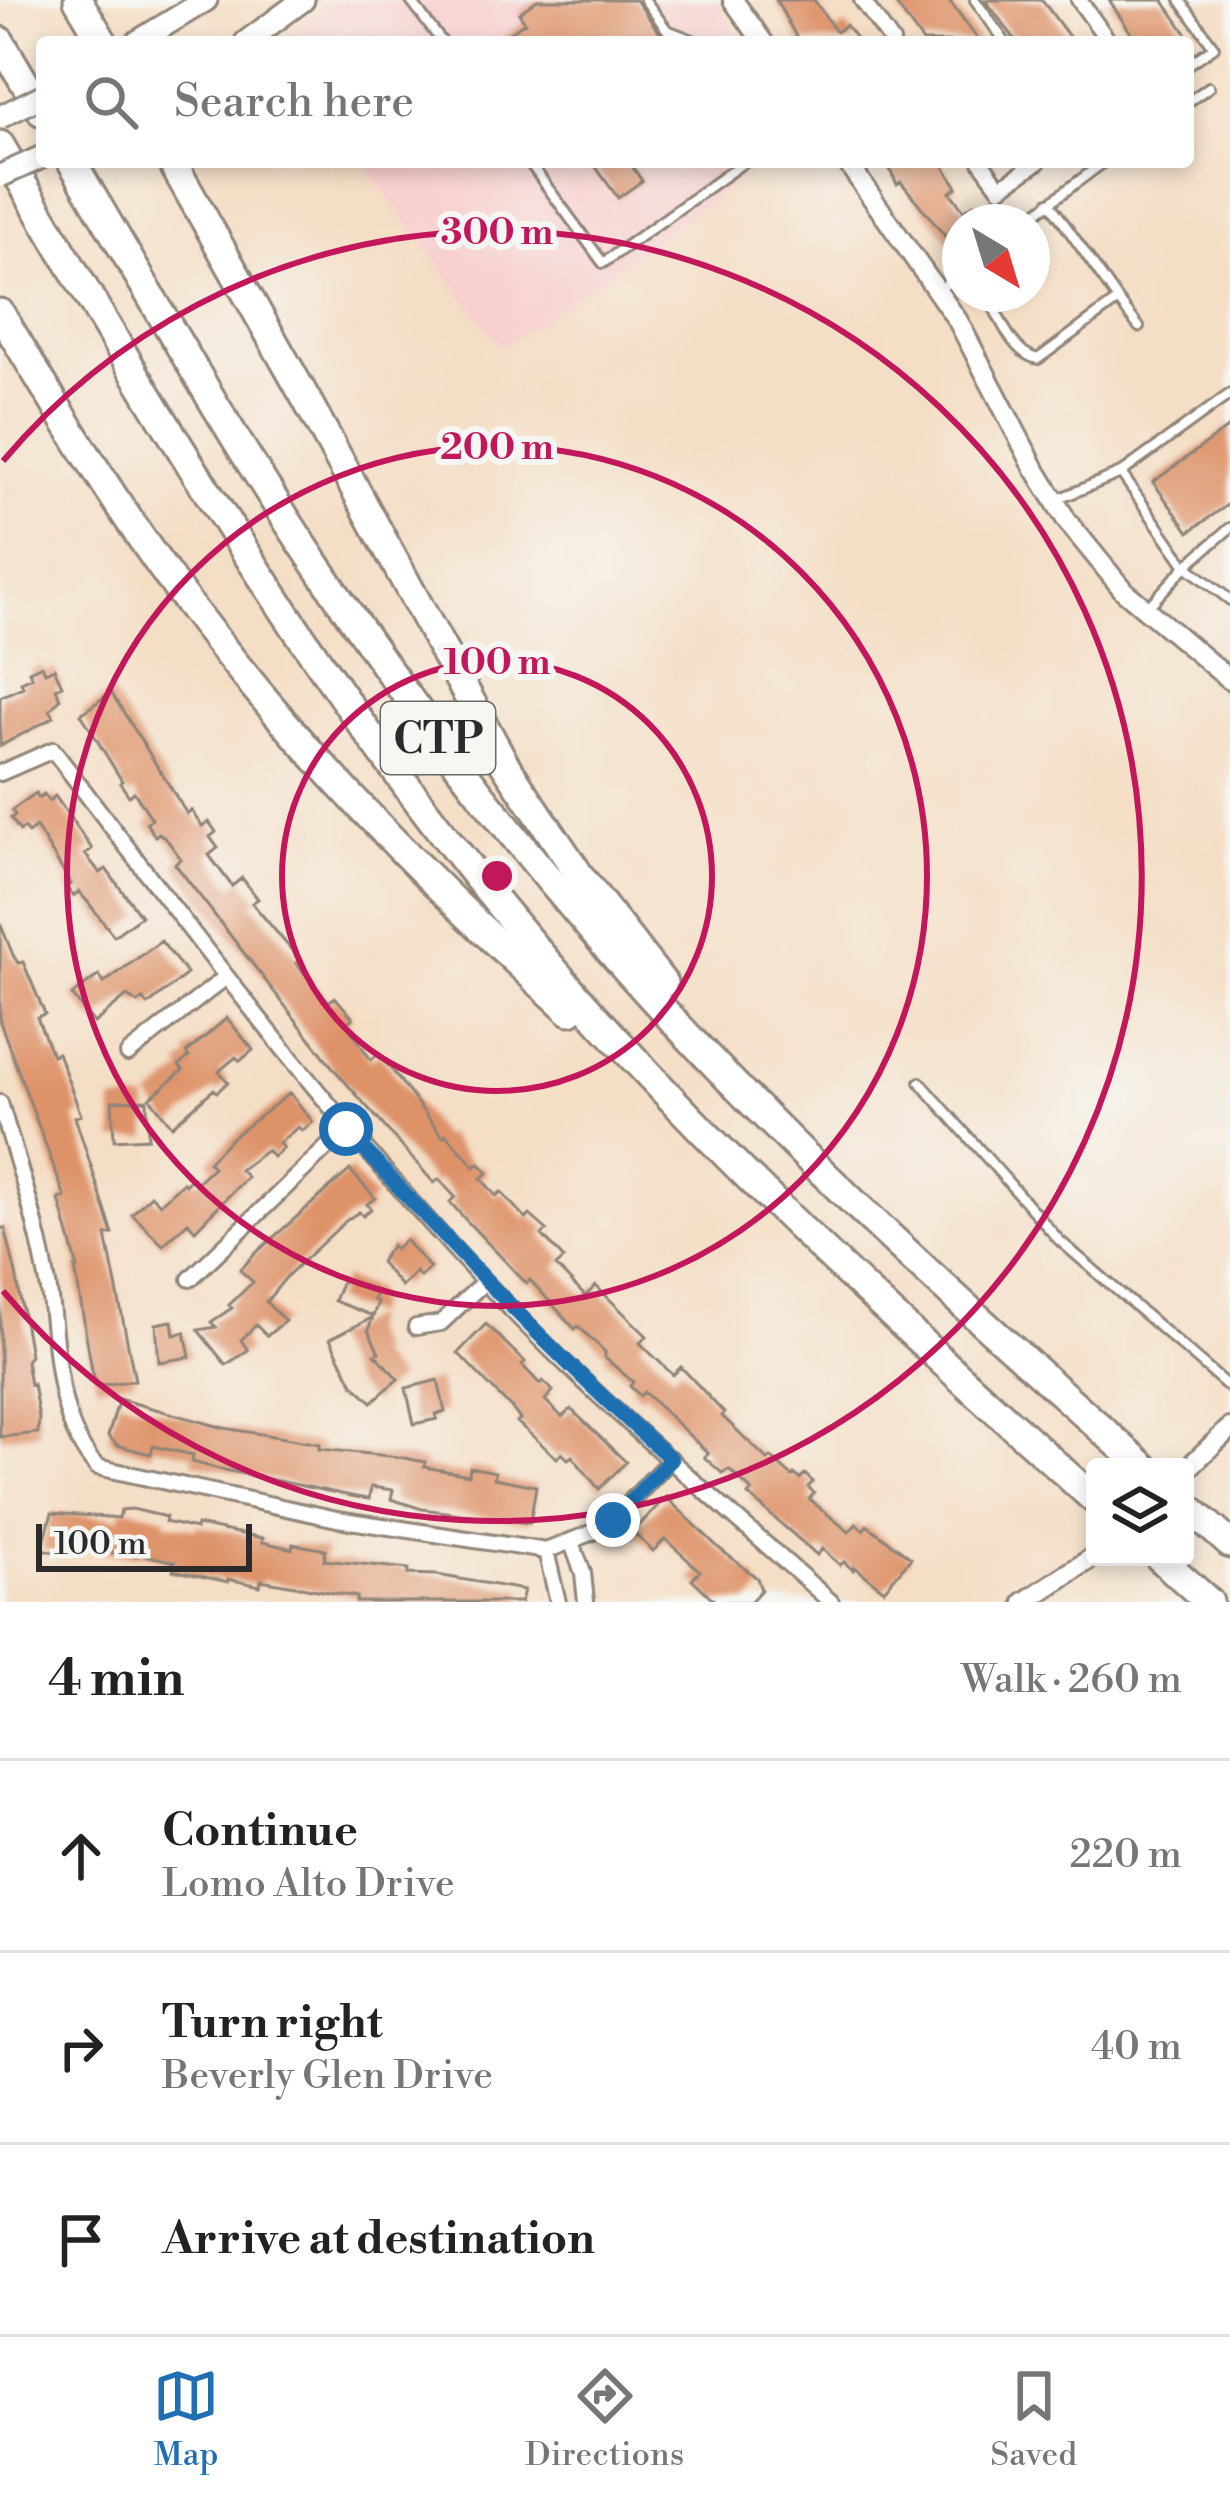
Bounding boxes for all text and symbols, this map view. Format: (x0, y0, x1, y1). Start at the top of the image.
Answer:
search box (36, 36, 1194, 168)
icon: search (78, 69, 144, 135)
text: Search here (174, 74, 414, 131)
north arrow (942, 204, 1050, 312)
text: 300 m (441, 211, 554, 256)
text: 200 m (440, 426, 554, 471)
text: 100 m (444, 641, 551, 686)
road number: CTP (381, 702, 495, 774)
centre of rings (476, 855, 518, 897)
route start (319, 1102, 373, 1156)
map controls (1086, 1458, 1194, 1566)
button: layers (1086, 1458, 1194, 1566)
route end (586, 1493, 640, 1547)
scale bar (36, 1518, 252, 1571)
text: 100 m (54, 1524, 147, 1565)
text: 4 min (48, 1648, 184, 1712)
text: Walk · 260 m (961, 1656, 1182, 1705)
text: Continue (162, 1803, 358, 1860)
icon: ahead (48, 1823, 114, 1889)
text: 220 m (1069, 1831, 1182, 1880)
text: Lomo Alto Drive (162, 1860, 455, 1909)
text: Turn right (162, 1995, 383, 2052)
icon: right (48, 2015, 114, 2081)
text: 40 m (1091, 2023, 1182, 2072)
text: Beverly Glen Drive (162, 2052, 493, 2101)
icon: arrive (48, 2207, 114, 2273)
text: Arrive at destination (162, 2211, 595, 2268)
tab: Map (153, 2363, 219, 2476)
tab: Directions (525, 2363, 684, 2476)
tab: Saved (990, 2363, 1077, 2476)

